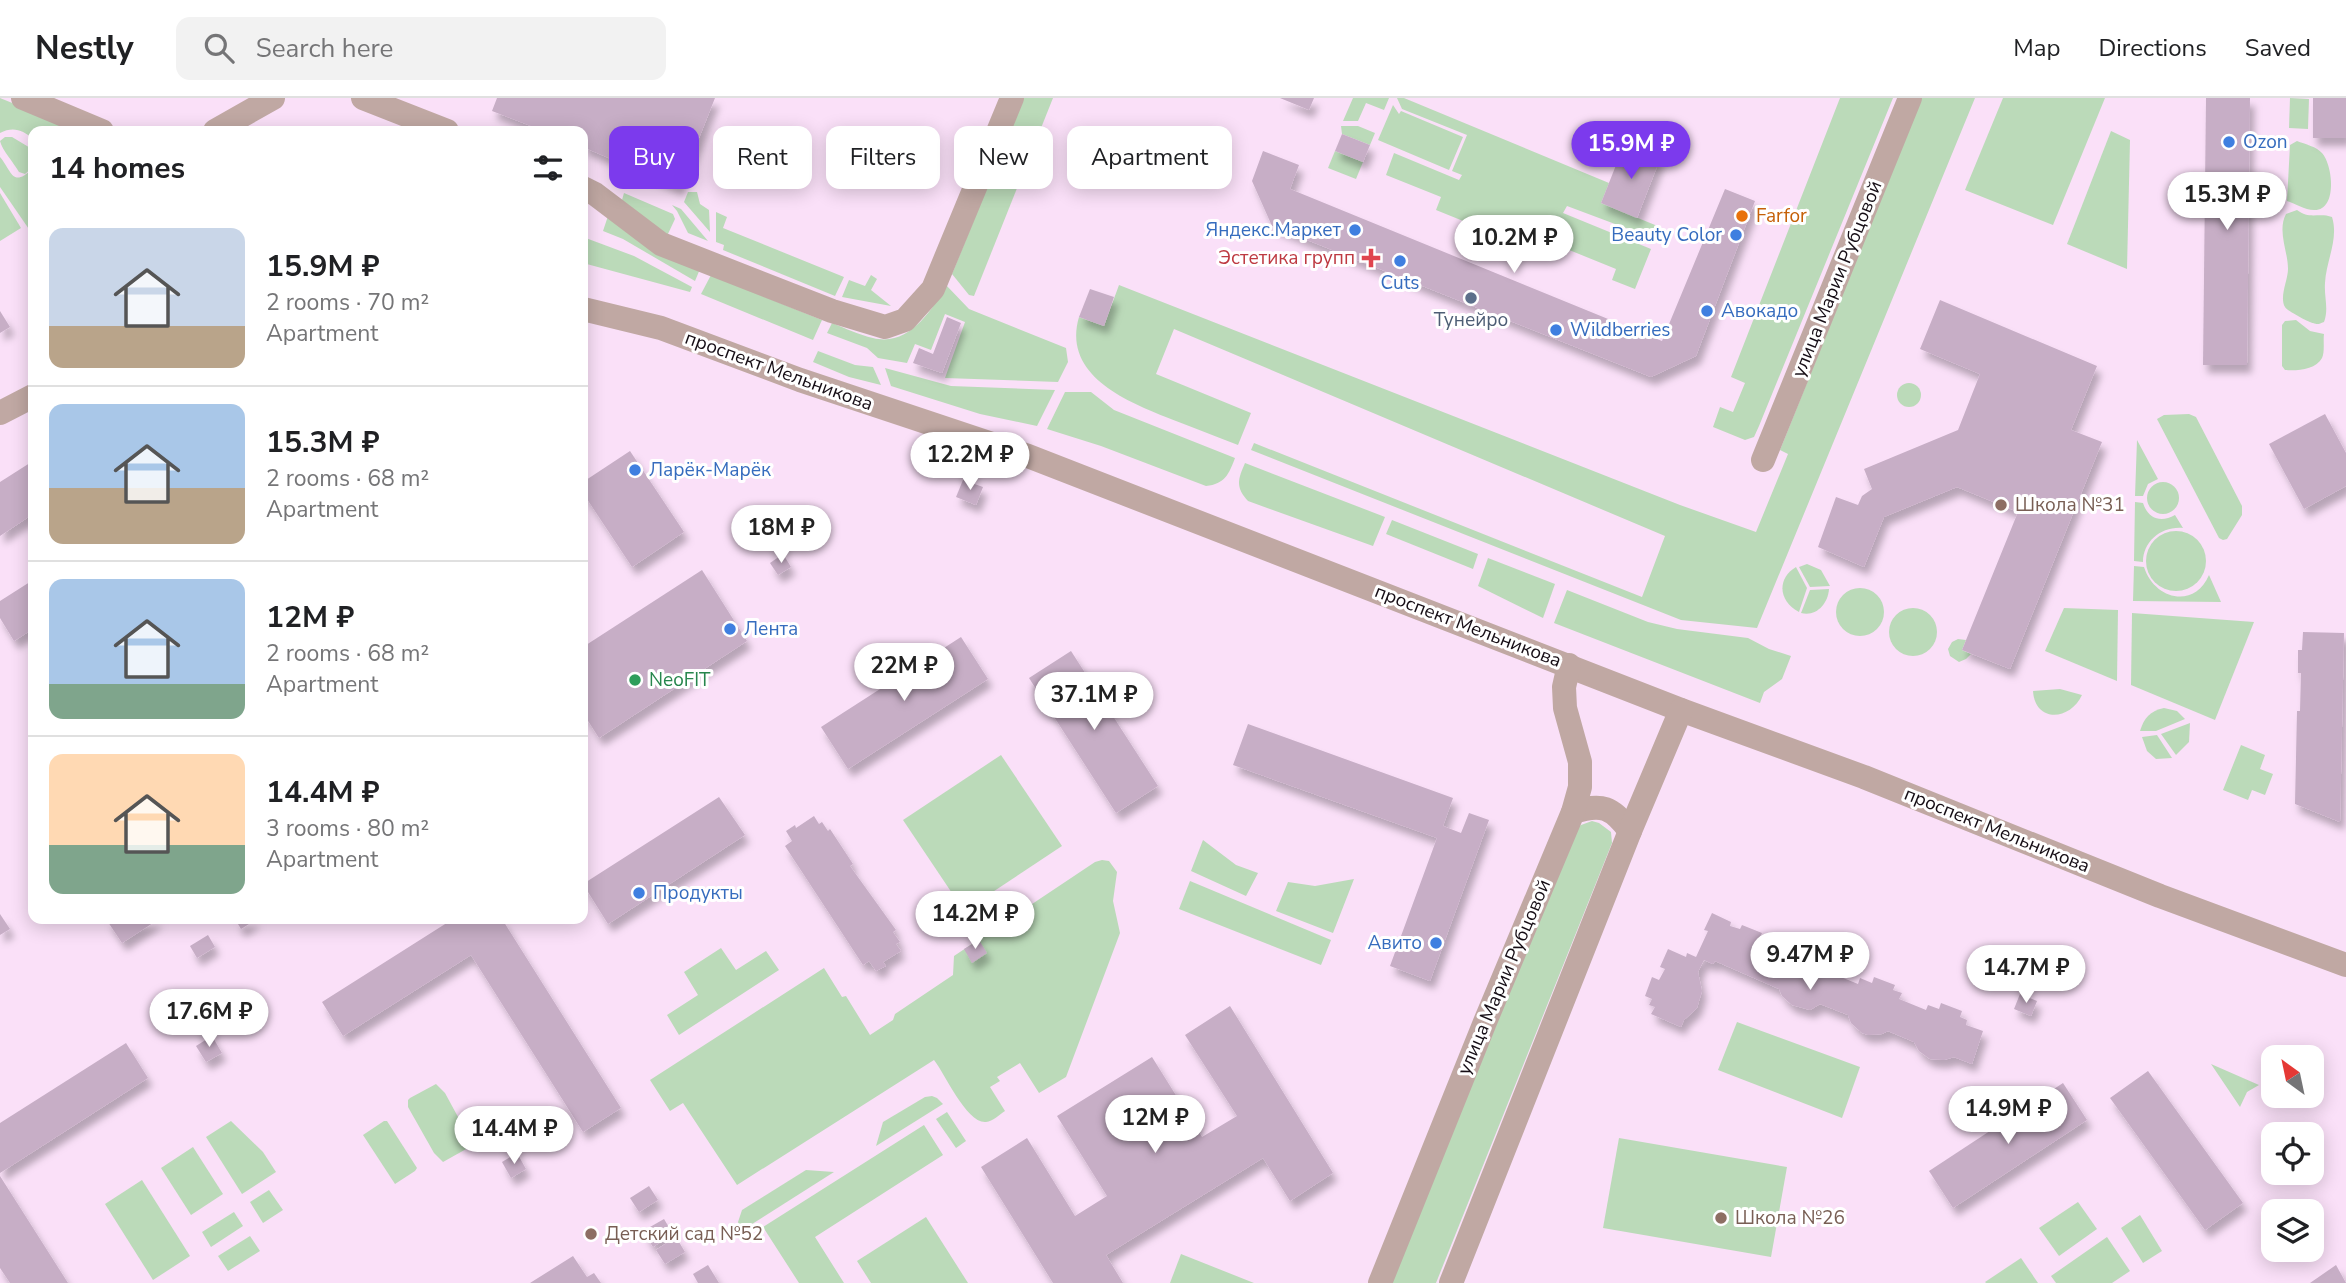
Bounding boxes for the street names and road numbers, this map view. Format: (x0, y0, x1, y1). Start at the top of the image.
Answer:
street label: улица Марии Рубцовой (1786, 177, 1888, 381)
street label: проспект Мельникова (681, 325, 877, 417)
street label: проспект Мельникова (1371, 578, 1565, 674)
street label: проспект Мельникова (1900, 781, 2094, 879)
street label: улица Марии Рубцовой (1451, 875, 1557, 1079)

